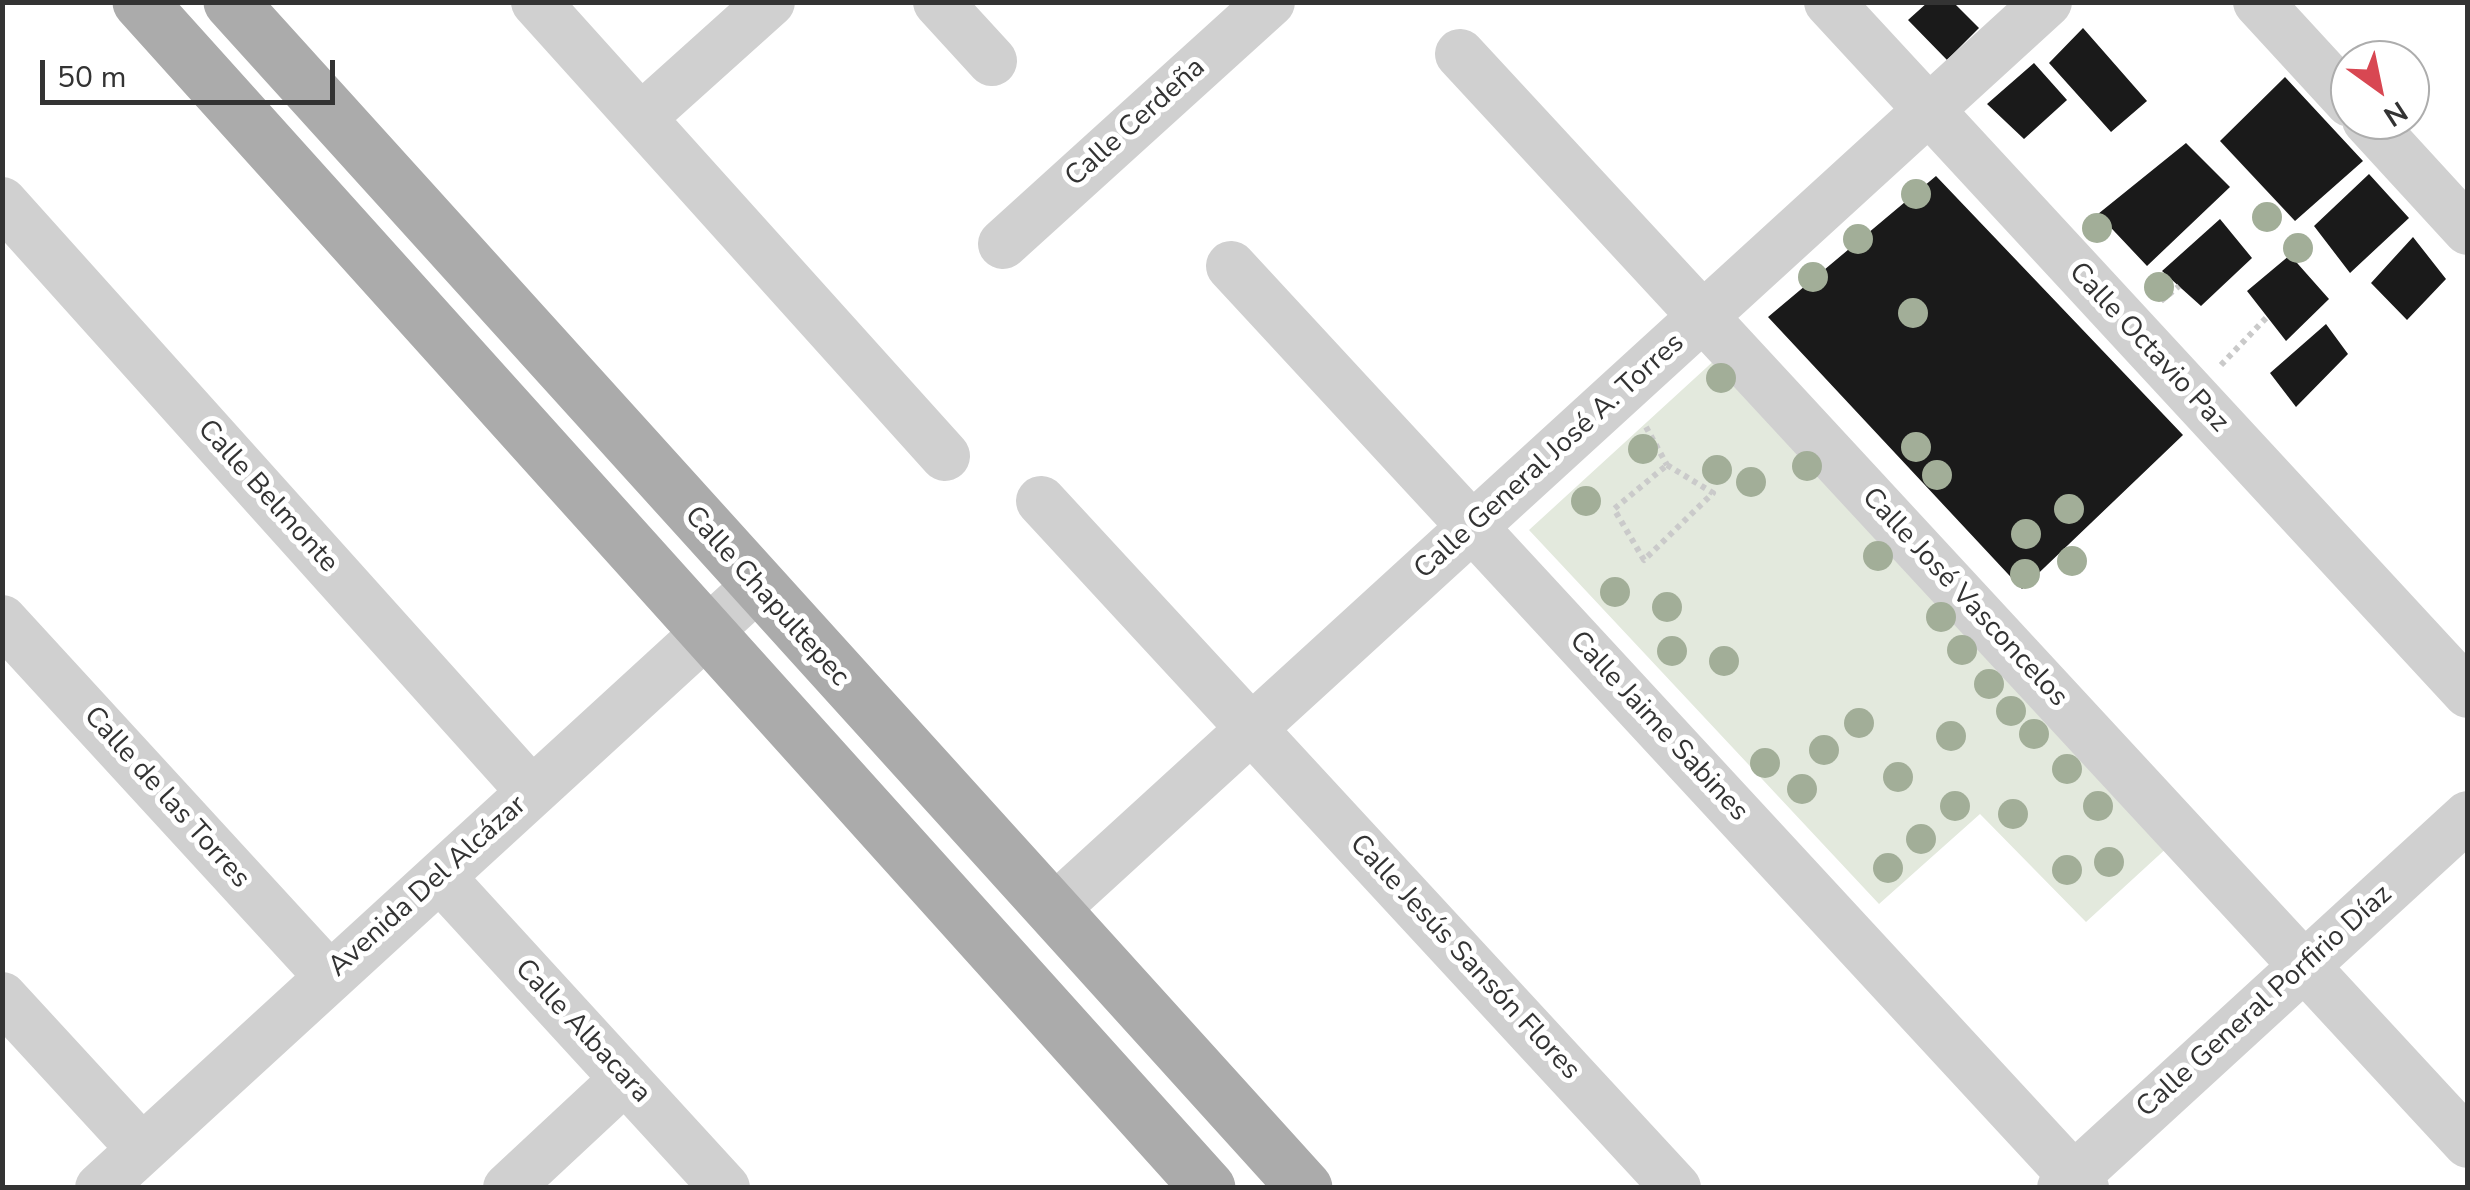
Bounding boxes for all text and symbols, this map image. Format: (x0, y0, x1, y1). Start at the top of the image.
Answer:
scale bar (45, 40, 340, 102)
north arrow (2330, 40, 2430, 140)
street label: Calle Cerdeña (1059, 52, 1213, 194)
text: 50 m (57, 57, 126, 98)
text: N (2376, 92, 2414, 135)
street label: Calle Octavio Paz (2061, 256, 2235, 440)
street label: Calle General José A. Torres (1408, 327, 1692, 587)
street label: Calle Belmonte (190, 414, 344, 580)
street label: Calle José Vasconcelos (1854, 482, 2074, 714)
street label: Calle Chapultepec (677, 500, 855, 694)
street label: Calle Jaime Sabines (1561, 625, 1755, 829)
street label: Calle de las Torres (76, 700, 256, 896)
street label: Avenida Del Alcázar (322, 789, 534, 985)
street label: Calle Jesús Sansón Flores (1342, 828, 1586, 1088)
street label: Calle General Porfirio Díaz (2131, 879, 2399, 1125)
street label: Calle Albacara (507, 953, 657, 1111)

